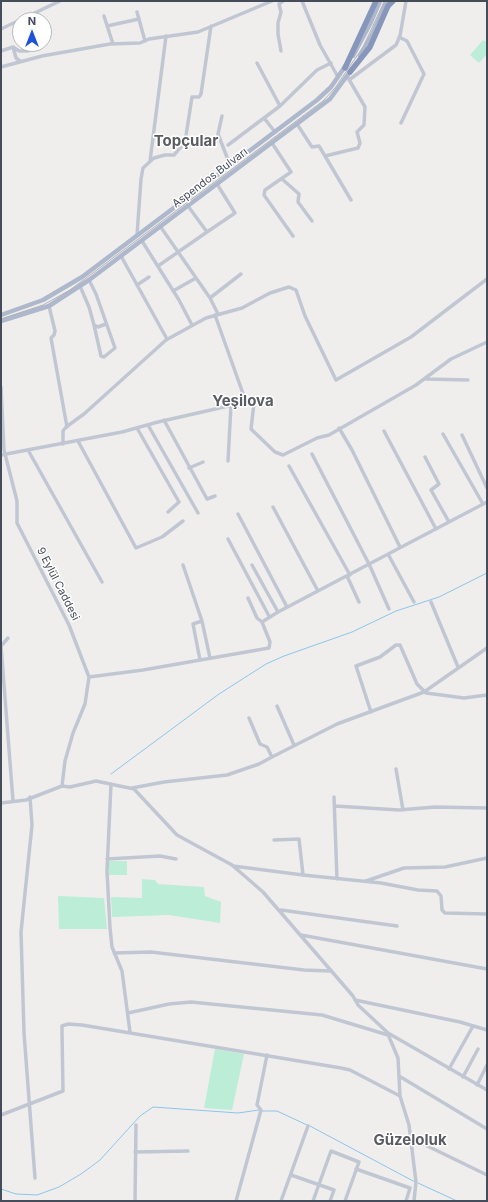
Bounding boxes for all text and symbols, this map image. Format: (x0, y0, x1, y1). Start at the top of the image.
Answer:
north arrow (12, 12, 52, 52)
text: N (28, 14, 36, 28)
district label: Topçular (154, 132, 218, 150)
street label: Aspendos Bulvarı (170, 145, 250, 211)
district label: Yeşilova (212, 392, 274, 410)
street label: 9 Eylül Caddesi (34, 545, 82, 623)
district label: Güzeloluk (373, 1131, 447, 1149)

